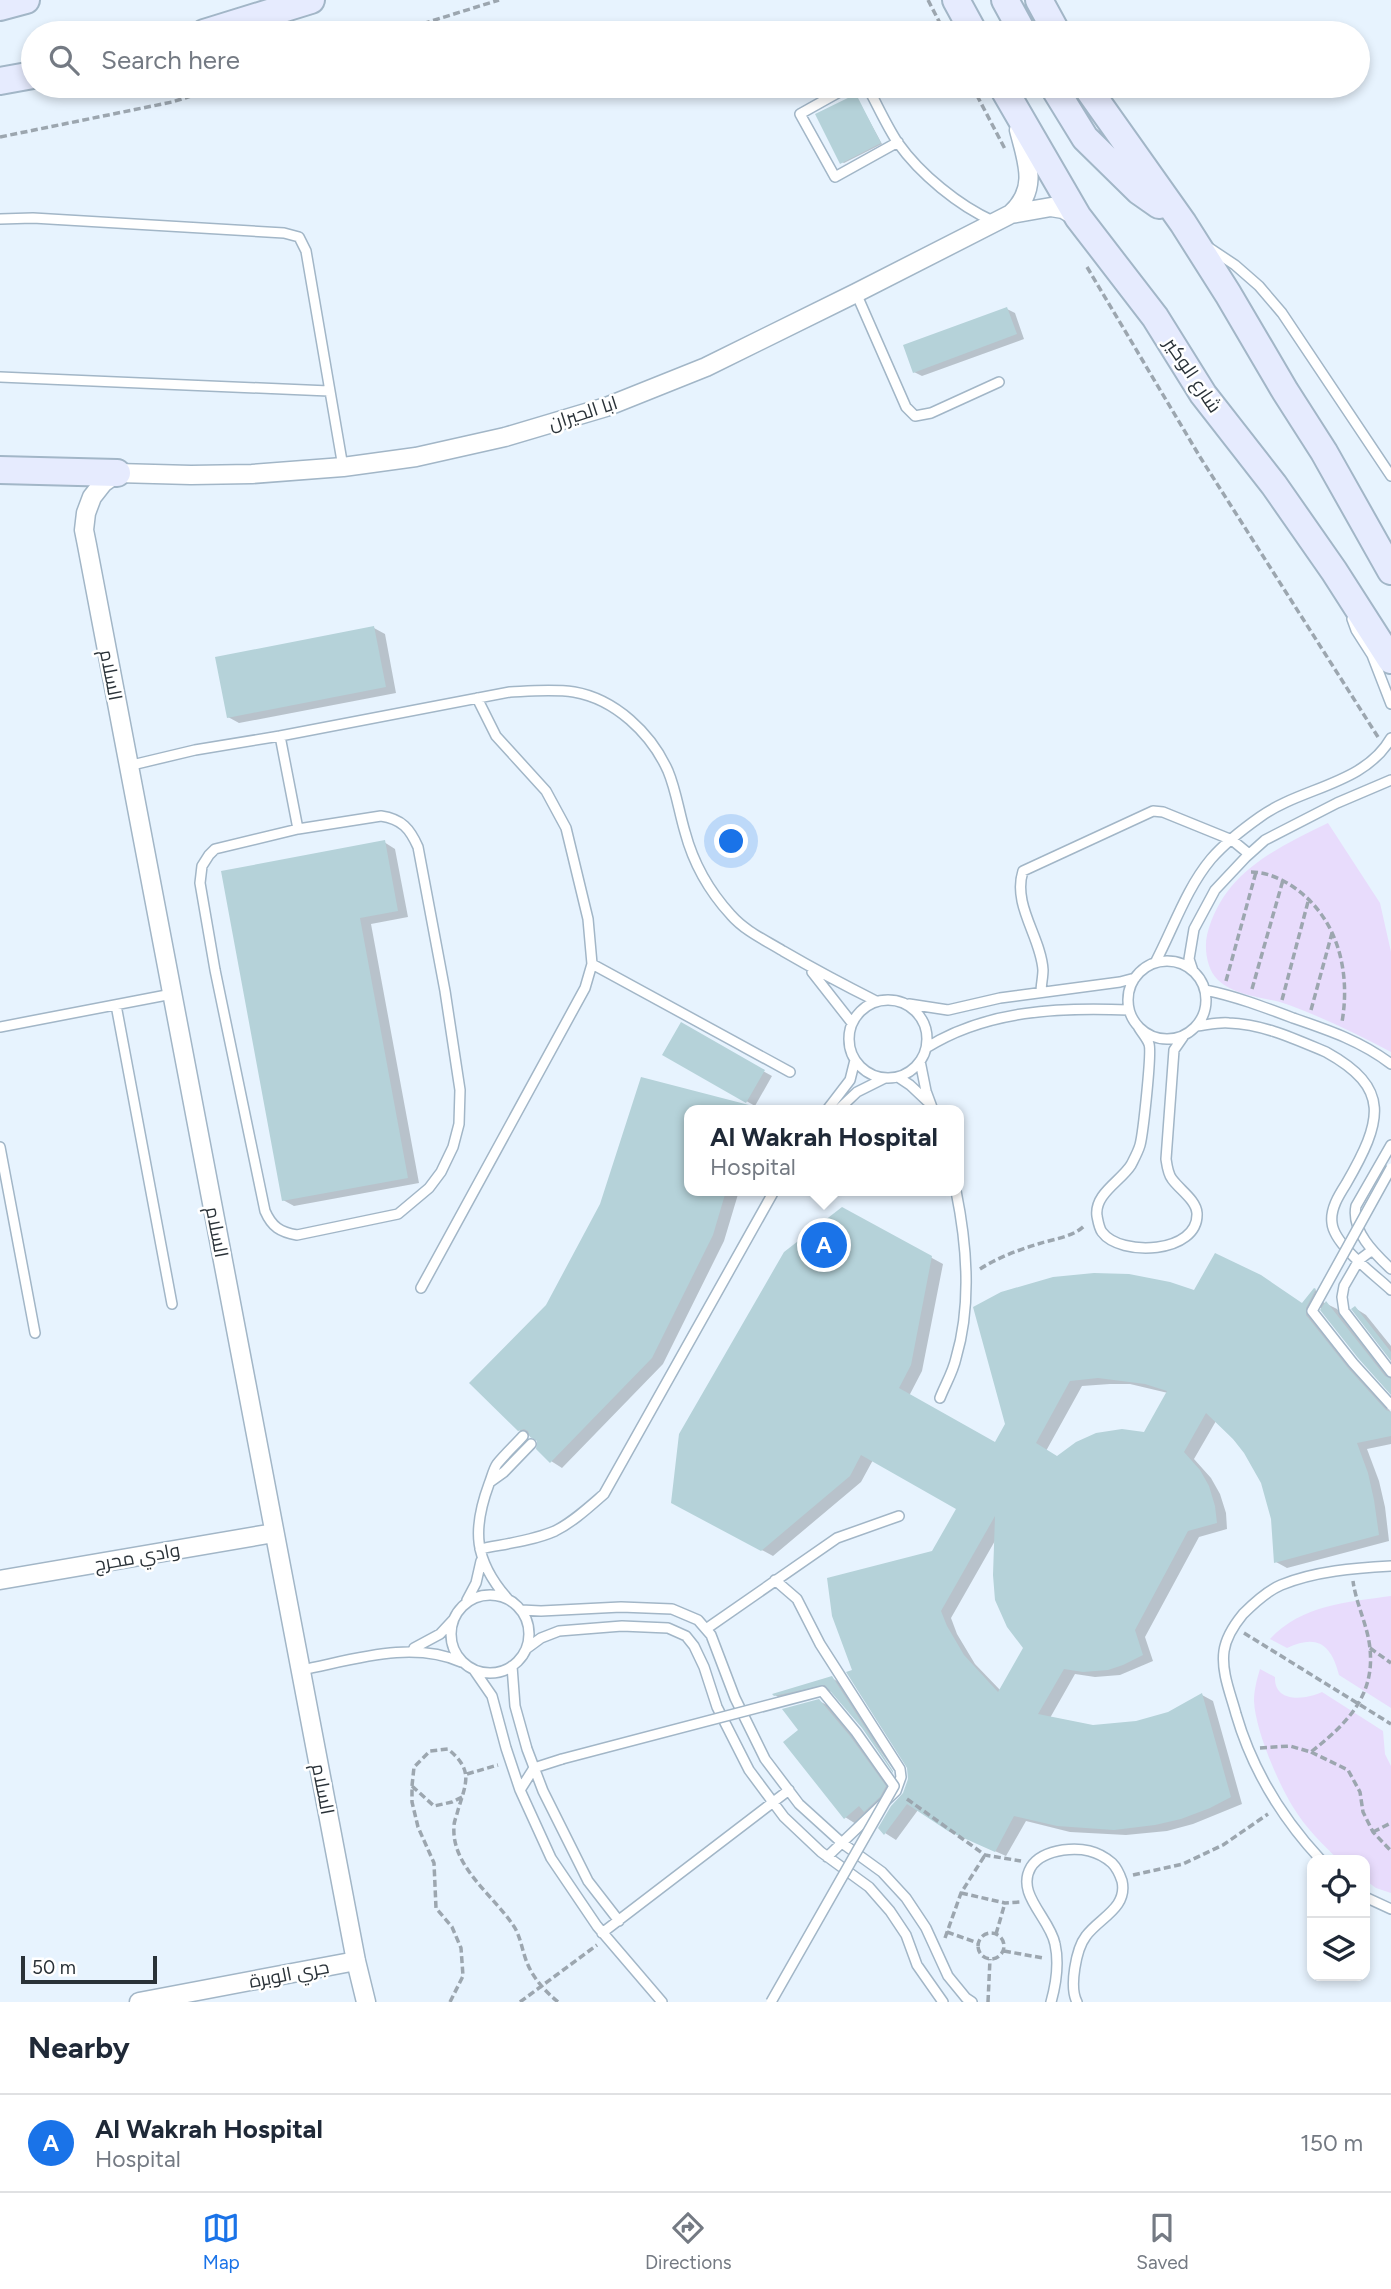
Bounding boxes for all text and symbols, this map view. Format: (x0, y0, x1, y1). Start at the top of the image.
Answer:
search box (21, 21, 1370, 98)
icon: search (45, 41, 83, 79)
text: Search here (101, 44, 240, 76)
street label: شارع الوكير (1157, 332, 1227, 418)
street label: ابا الحيران (546, 391, 620, 435)
street label: السلام (93, 648, 127, 703)
your location (714, 824, 748, 858)
popup (684, 1105, 964, 1196)
text: Al Wakrah Hospital (710, 1121, 938, 1153)
text: Hospital (710, 1153, 796, 1181)
street label: السلام (199, 1205, 233, 1260)
pin: A (801, 1219, 847, 1271)
street label: وادي محرج (92, 1538, 182, 1579)
street label: السلام (305, 1762, 339, 1817)
map controls (1307, 1855, 1370, 1981)
button: locate (1307, 1855, 1370, 1918)
button: layers (1307, 1918, 1370, 1981)
scale bar (21, 1953, 158, 1985)
street label: جري الوبرة (247, 1955, 332, 1996)
text: 50 m (32, 1956, 76, 1979)
text: Nearby (28, 2029, 130, 2066)
text: Al Wakrah Hospital (95, 2113, 323, 2145)
text: A (43, 2129, 59, 2157)
text: 150 m (1300, 2129, 1363, 2157)
text: Hospital (95, 2145, 181, 2173)
tab: Map (202, 2209, 240, 2274)
tab: Directions (645, 2209, 732, 2274)
tab: Saved (1136, 2209, 1189, 2274)

